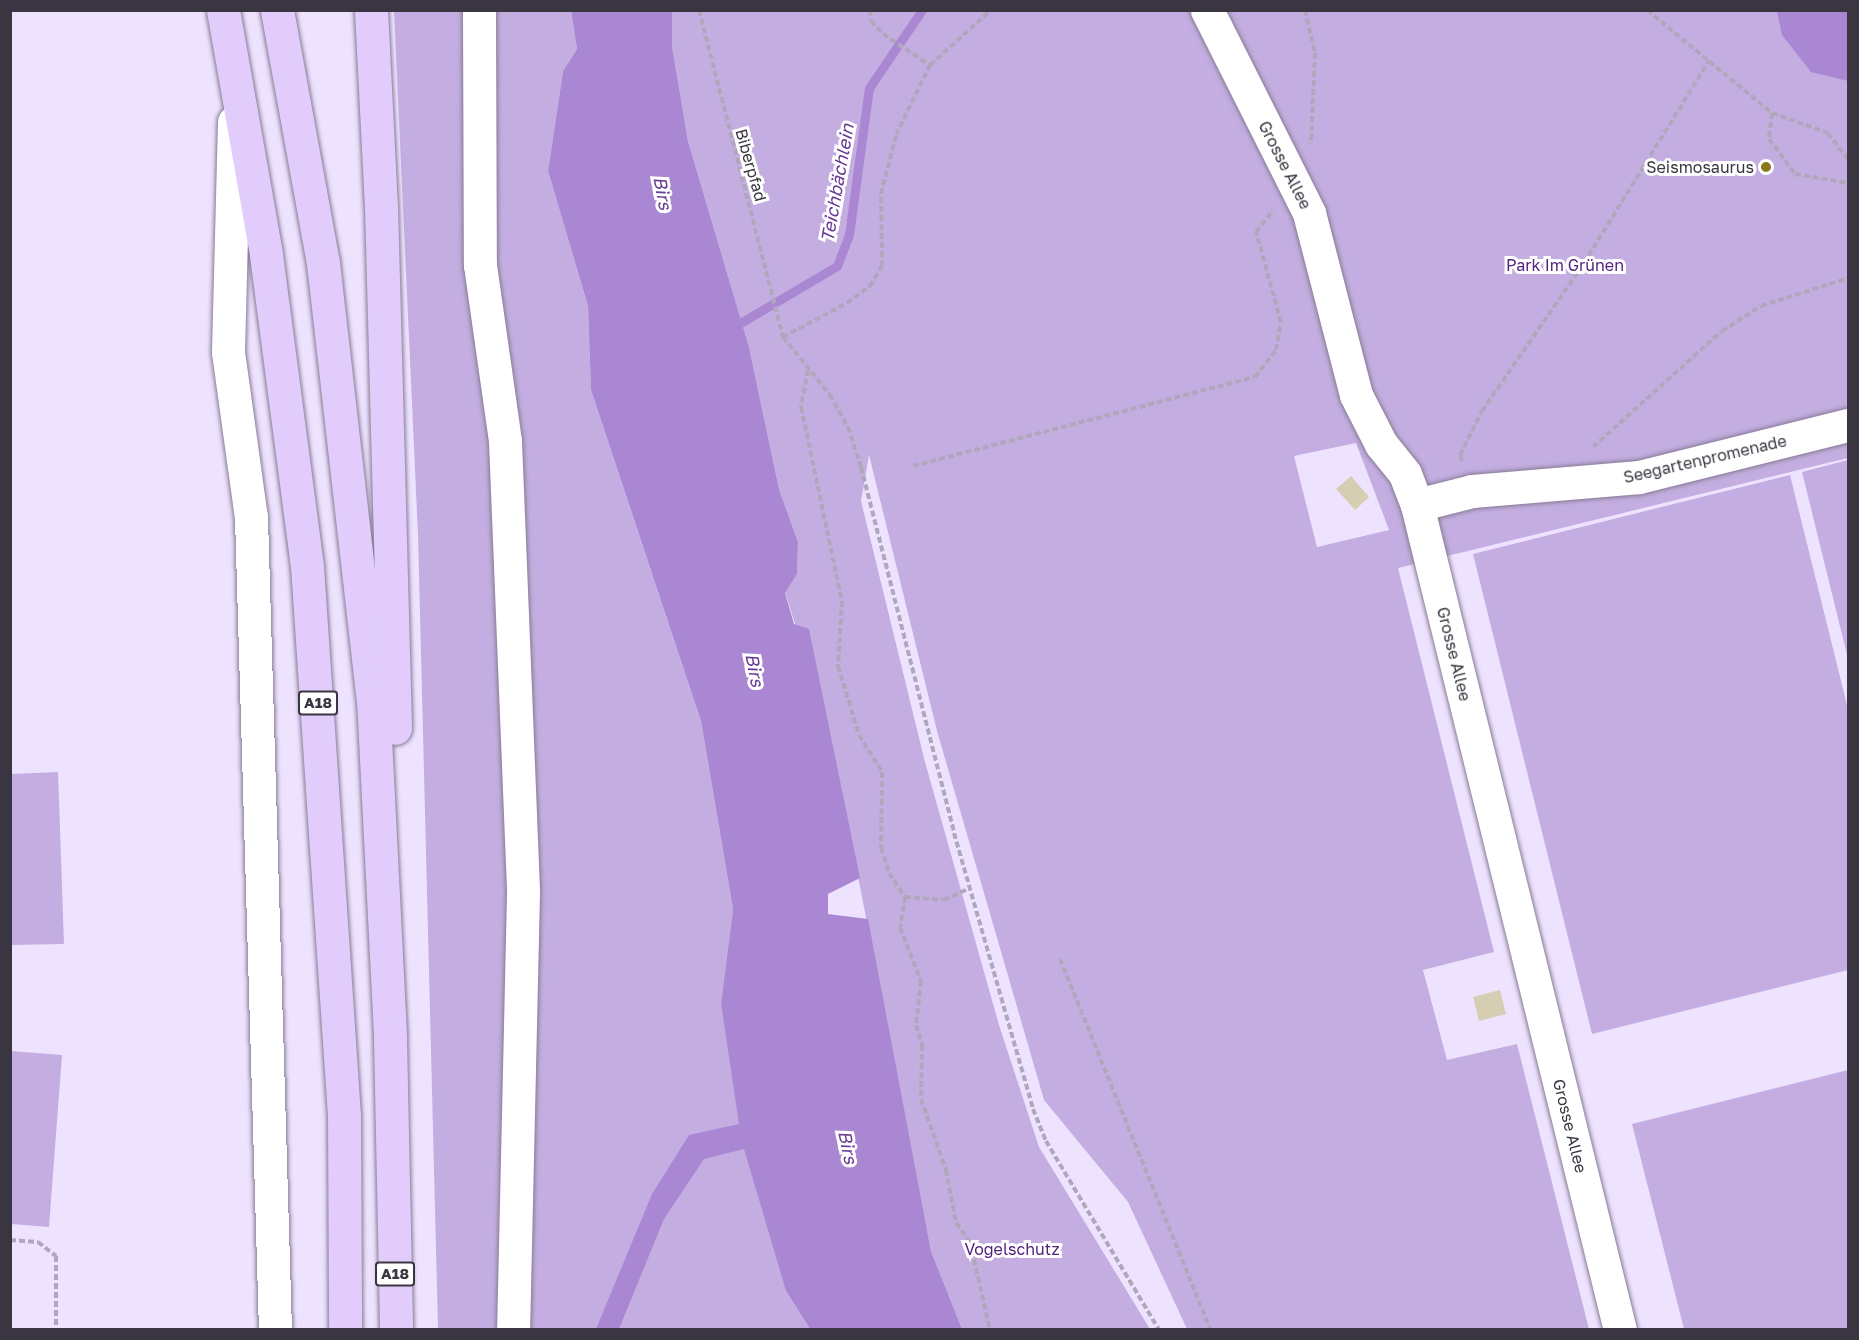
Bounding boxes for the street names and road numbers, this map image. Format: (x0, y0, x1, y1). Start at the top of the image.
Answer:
street label: Grosse Allee (1255, 118, 1315, 212)
street label: Biberpfad (732, 127, 770, 203)
street label: Seegartenpromenade (1622, 431, 1788, 487)
street label: Grosse Allee (1433, 605, 1475, 703)
road number: A18 (297, 691, 339, 715)
street label: Grosse Allee (1549, 1077, 1591, 1175)
road number: A18 (374, 1262, 416, 1286)

